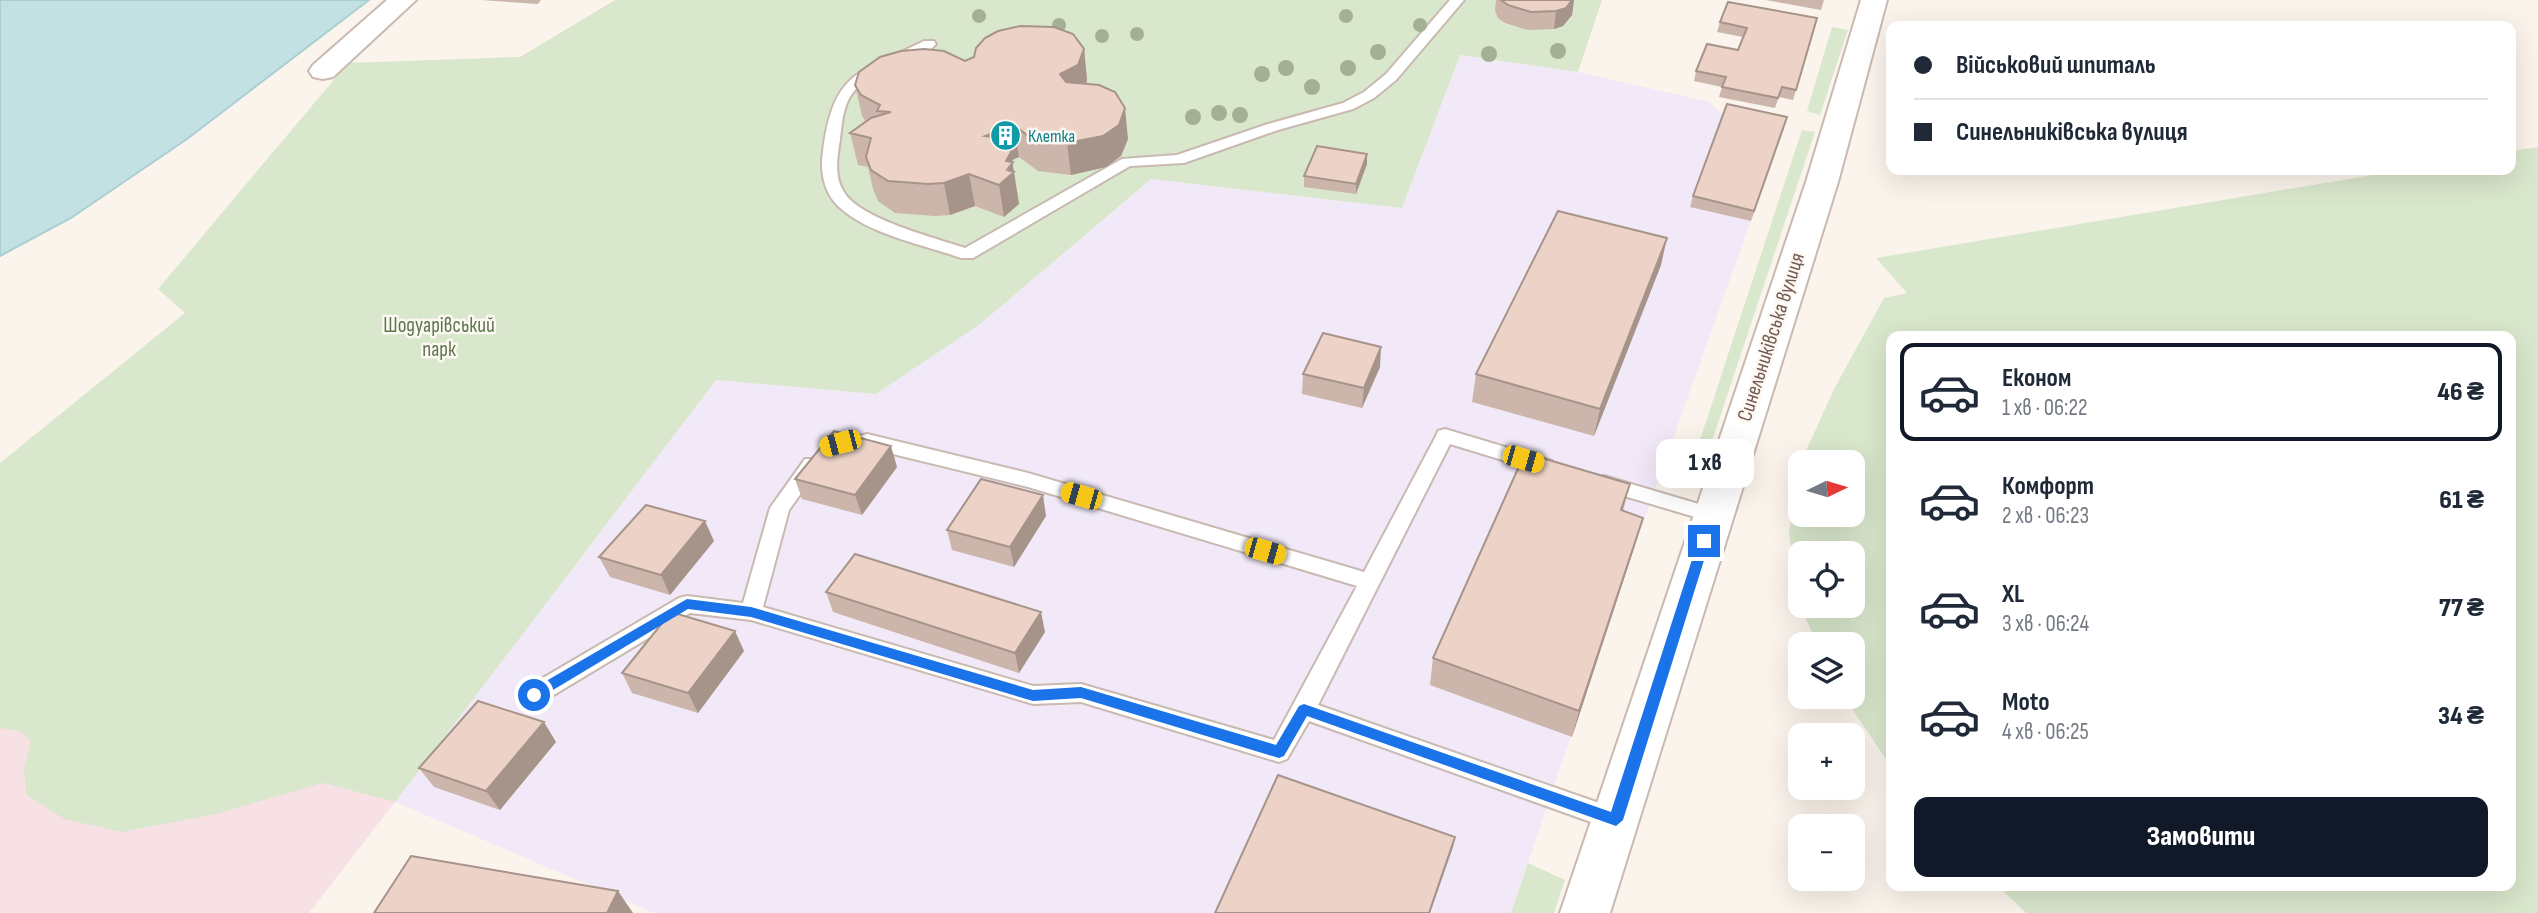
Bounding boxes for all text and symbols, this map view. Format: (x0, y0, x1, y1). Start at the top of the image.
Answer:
text: Військовий шпиталь (1956, 50, 2156, 81)
text: Синельниківська вулиця (1956, 117, 2188, 148)
building icon: Клетка (988, 119, 1022, 153)
place label: Клетка (1028, 126, 1075, 147)
street label: Синельниківська вулиця (1732, 250, 1810, 424)
park label: Шодуарівський парк (383, 313, 495, 362)
icon: car (1918, 361, 1981, 424)
text: Економ (2002, 363, 2071, 394)
text: 46 ₴ (2437, 377, 2484, 408)
text: 1 хв · 06:22 (2002, 394, 2087, 422)
car (817, 427, 864, 459)
callout: 1 хв (1655, 440, 1753, 489)
car (1500, 443, 1547, 475)
text: 1 хв (1688, 449, 1722, 477)
north arrow (1788, 450, 1866, 527)
map controls (1788, 450, 1865, 891)
icon: car (1918, 469, 1981, 532)
text: Комфорт (2002, 471, 2094, 502)
car (1058, 480, 1105, 512)
text: 61 ₴ (2439, 485, 2484, 516)
text: 2 хв · 06:23 (2002, 502, 2089, 530)
route end (1688, 525, 1720, 557)
car (1242, 535, 1289, 567)
button: locate (1788, 541, 1865, 618)
icon: car (1918, 577, 1981, 640)
text: XL (2002, 579, 2024, 610)
text: 77 ₴ (2439, 593, 2484, 624)
text: 3 хв · 06:24 (2002, 610, 2089, 638)
button: layers (1788, 632, 1865, 709)
route start (518, 679, 550, 711)
icon: car (1918, 685, 1981, 748)
text: Moto (2002, 687, 2050, 718)
text: 34 ₴ (2438, 701, 2484, 732)
text: 4 хв · 06:25 (2002, 718, 2089, 746)
button: + (1788, 723, 1865, 800)
button: Замовити (1914, 797, 2488, 877)
button: − (1788, 814, 1865, 891)

